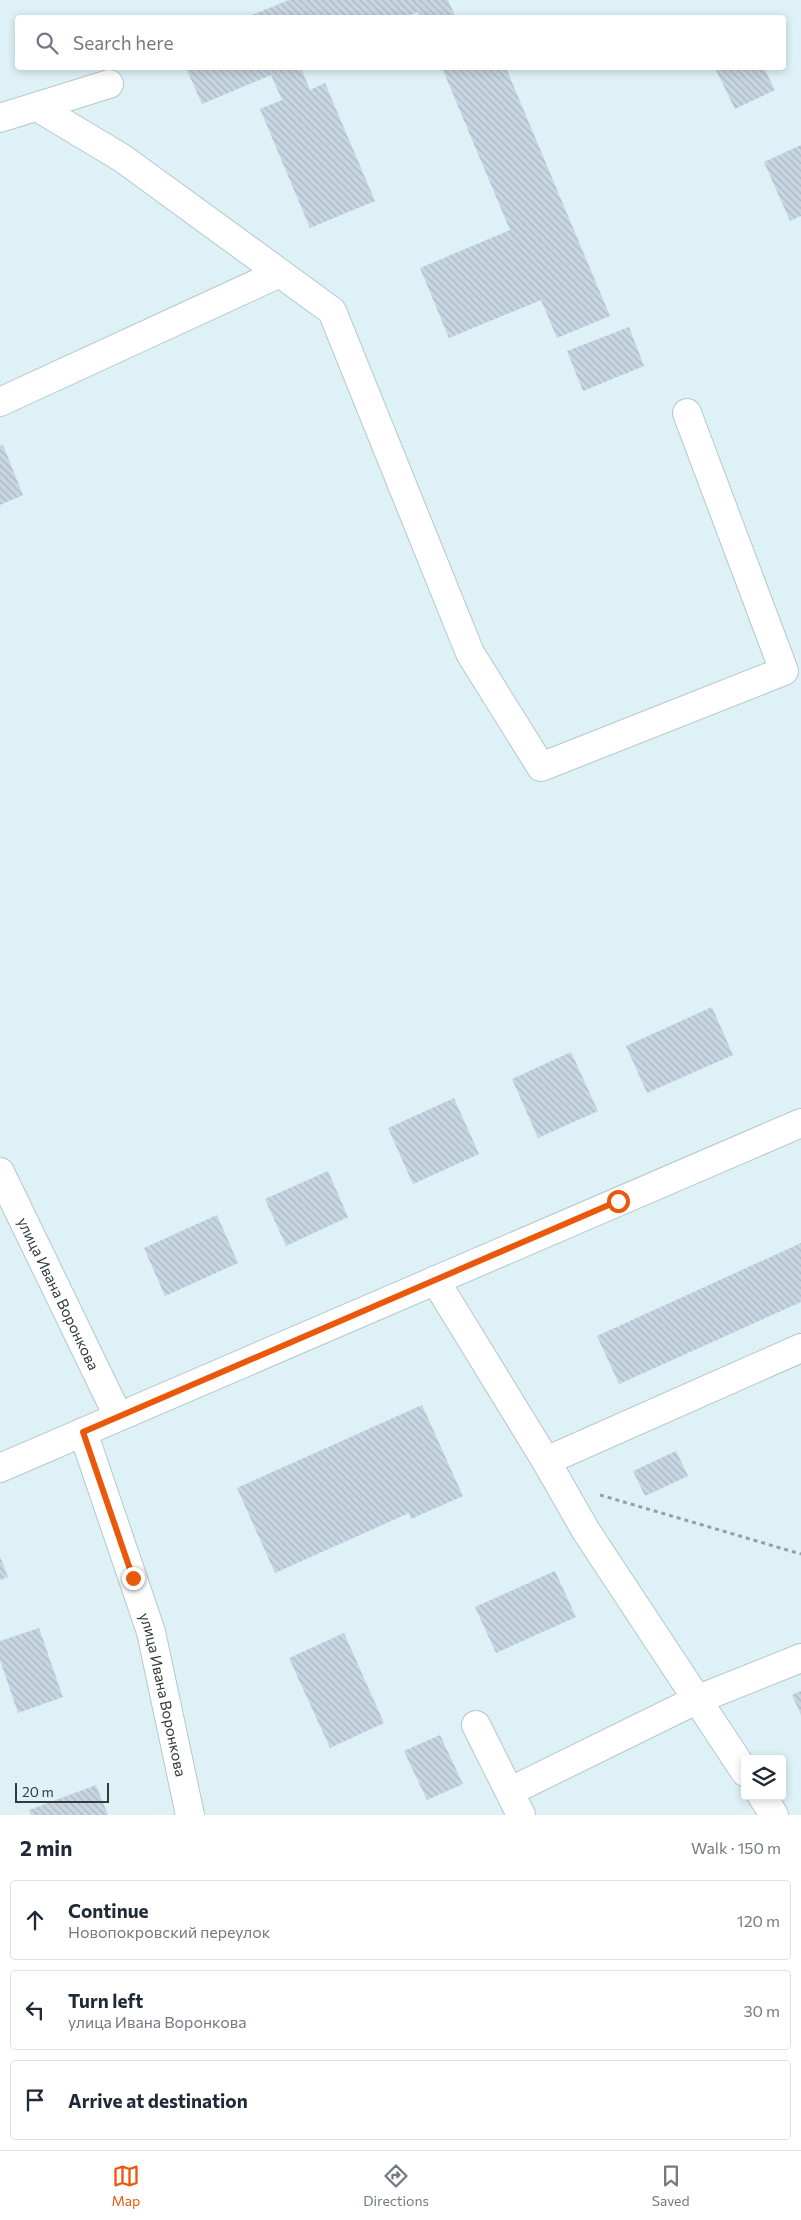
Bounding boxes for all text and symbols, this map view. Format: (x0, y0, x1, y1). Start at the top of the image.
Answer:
search box (15, 15, 786, 70)
icon: search (33, 29, 61, 57)
text: Search here (73, 31, 173, 54)
route start (607, 1190, 630, 1213)
street label: улица Ивана Воронкова (14, 1214, 103, 1373)
route end (122, 1567, 145, 1590)
street label: улица Ивана Воронкова (136, 1610, 191, 1778)
map controls (741, 1755, 786, 1800)
button: layers (741, 1755, 786, 1800)
scale bar (15, 1780, 109, 1803)
text: 20 m (22, 1783, 54, 1800)
text: 2 min (20, 1835, 72, 1860)
text: Walk · 150 m (691, 1838, 781, 1857)
text: Continue (68, 1899, 148, 1922)
icon: ahead (21, 1906, 49, 1934)
text: 120 m (737, 1911, 780, 1930)
text: Новопокровский переулок (68, 1922, 270, 1941)
text: Turn left (68, 1989, 143, 2012)
icon: left (21, 1996, 49, 2024)
text: 30 m (743, 2001, 780, 2020)
text: улица Ивана Воронкова (68, 2012, 247, 2031)
icon: arrive (21, 2086, 49, 2114)
text: Arrive at destination (68, 2089, 248, 2112)
tab: Map (111, 2162, 140, 2209)
tab: Directions (363, 2162, 429, 2209)
tab: Saved (652, 2162, 690, 2209)

